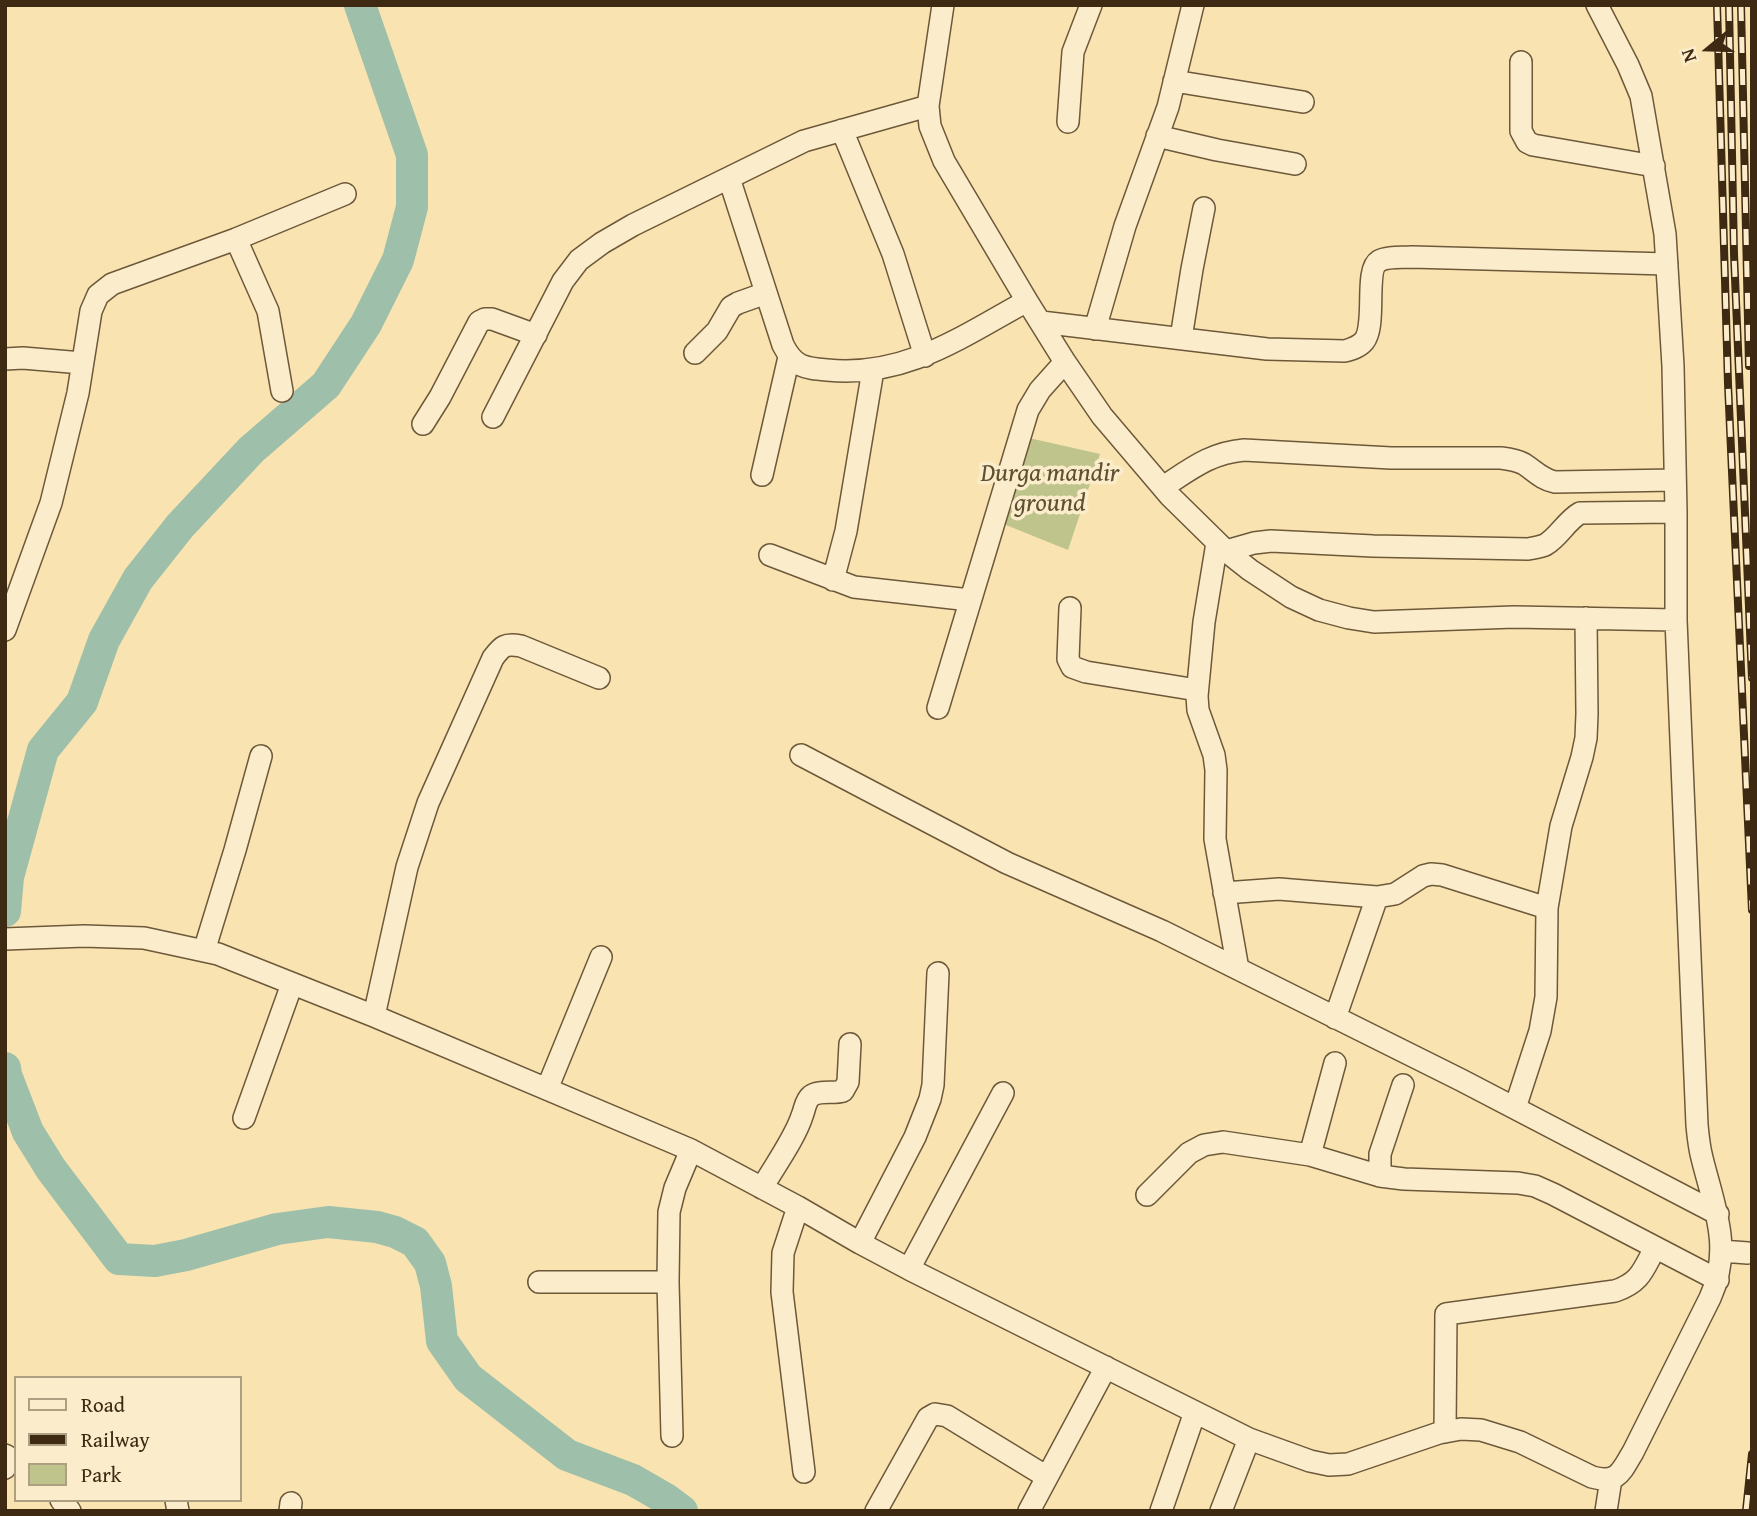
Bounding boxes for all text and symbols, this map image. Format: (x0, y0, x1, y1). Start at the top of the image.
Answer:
north arrow (1673, 14, 1743, 84)
text: N (1673, 45, 1703, 66)
park label: Durga mandir ground (980, 458, 1120, 520)
legend (14, 1376, 242, 1502)
text: Road (81, 1389, 125, 1420)
text: Railway (81, 1424, 150, 1455)
text: Park (81, 1459, 122, 1490)

